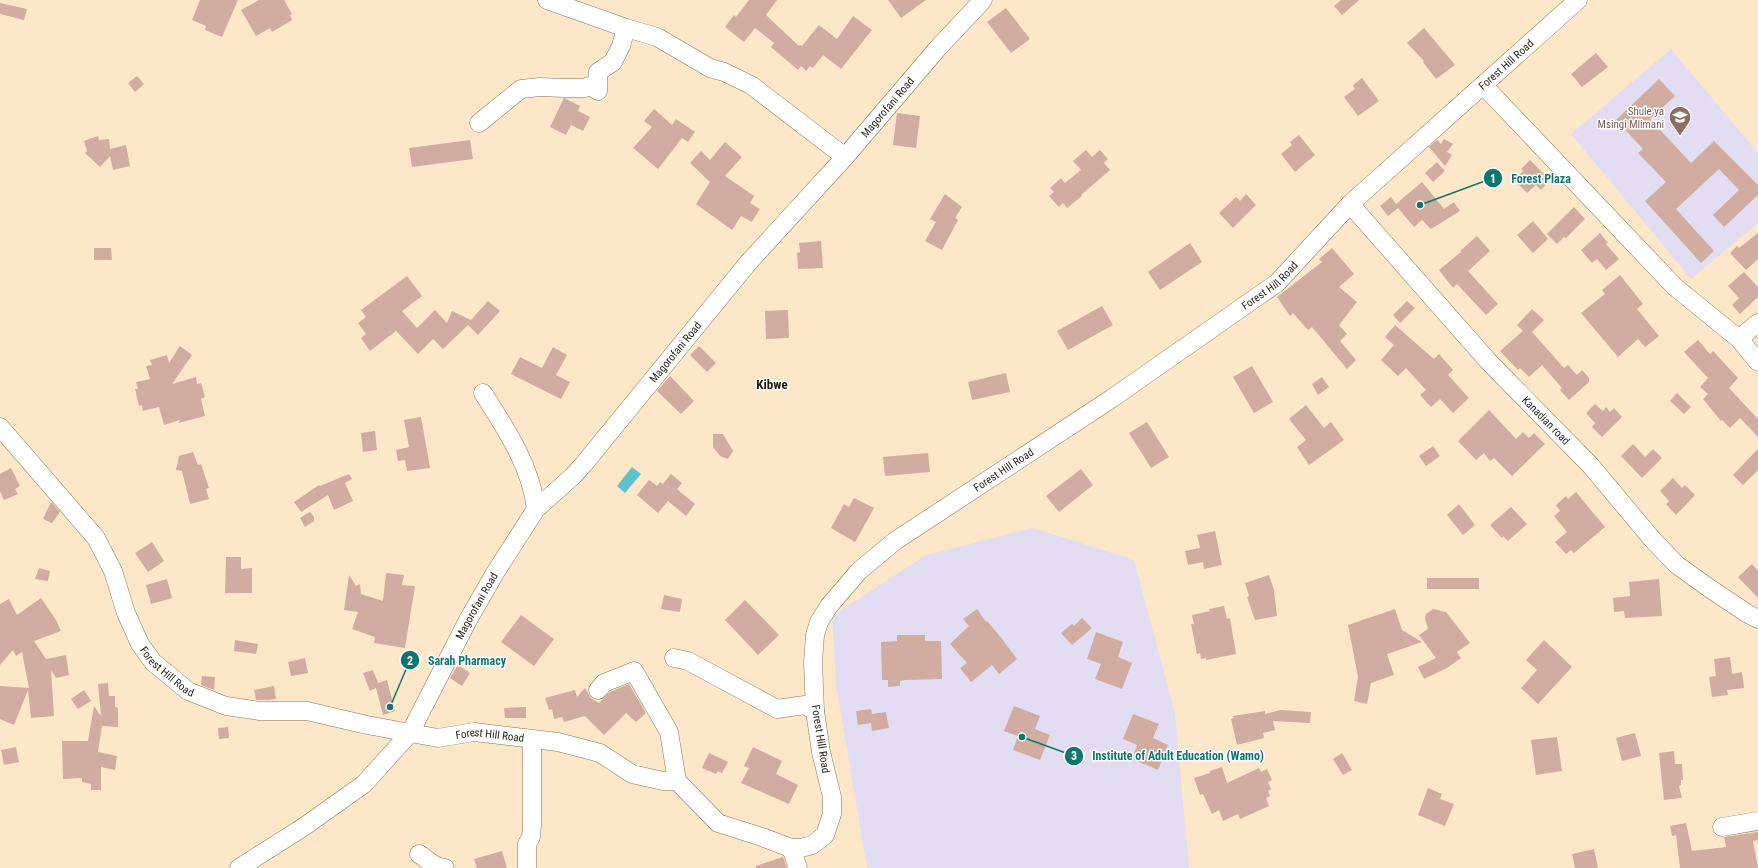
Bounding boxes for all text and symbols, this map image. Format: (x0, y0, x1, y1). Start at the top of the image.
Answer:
street label: Forest Hill Road (1476, 37, 1536, 93)
street label: Magorofani Road (859, 75, 917, 140)
school or university icon: Shule ya Msingi Mlimani (1667, 104, 1693, 137)
place label: Shule ya Msingi Mlimani (1598, 105, 1664, 131)
callout: Forest Plaza (1483, 166, 1579, 190)
text: 1 (1490, 172, 1496, 186)
text: Forest Plaza (1511, 172, 1571, 186)
street label: Forest Hill Road (1239, 259, 1301, 313)
street label: Magorofani Road (647, 319, 704, 385)
district label: Kibwe (756, 377, 788, 392)
street label: Kanadian road (1519, 394, 1572, 447)
street label: Forest Hill Road (971, 446, 1036, 495)
street label: Magorofani Road (453, 570, 501, 642)
street label: Forest Hill Road (137, 644, 196, 700)
callout: Sarah Pharmacy (400, 648, 514, 672)
text: 2 (407, 654, 413, 668)
text: Sarah Pharmacy (428, 654, 507, 668)
street label: Forest Hill Road (809, 704, 832, 774)
street label: Forest Hill Road (455, 726, 525, 745)
callout: Institute of Adult Education (Wamo) (1064, 744, 1271, 768)
text: 3 (1071, 749, 1077, 763)
text: Institute of Adult Education (Wamo) (1092, 749, 1264, 763)

